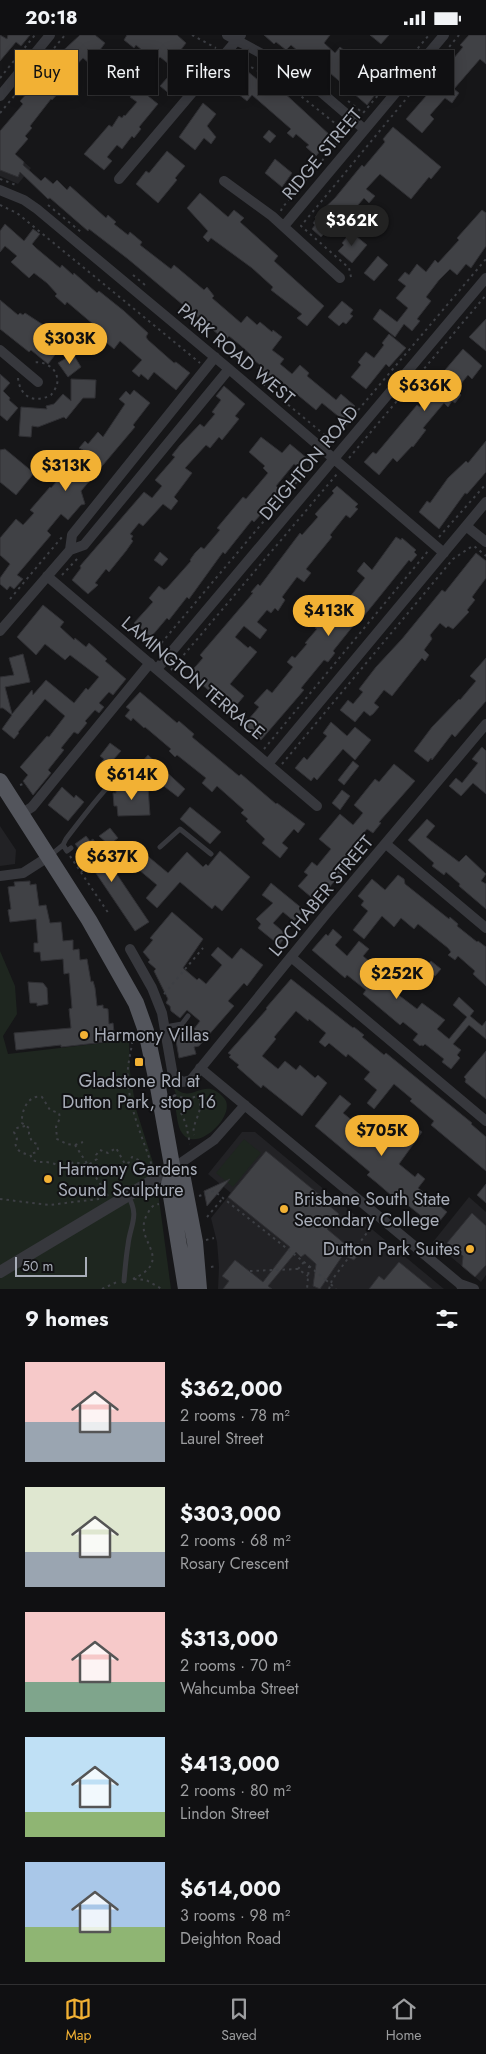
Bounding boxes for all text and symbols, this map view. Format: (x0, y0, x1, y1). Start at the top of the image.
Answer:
text: 20:18 (25, 4, 78, 31)
chip: Buy (15, 50, 78, 95)
chip: Rent (88, 50, 158, 95)
chip: Filters (168, 50, 248, 95)
chip: New (258, 50, 330, 95)
chip: Apartment (340, 50, 454, 95)
street label: RIDGE STREET (276, 102, 369, 205)
pin: $362K (317, 205, 387, 247)
text: $362K (326, 209, 378, 232)
street label: PARK ROAD WEST (172, 297, 301, 411)
pin: $303K (35, 323, 105, 365)
text: $303K (44, 327, 96, 350)
pin: $636K (390, 369, 460, 412)
text: $636K (399, 374, 451, 397)
street label: DEIGHTON ROAD (253, 400, 365, 526)
pin: $313K (31, 449, 101, 492)
text: $313K (41, 454, 91, 477)
pin: $413K (294, 595, 364, 637)
text: $413K (304, 599, 354, 622)
street label: LAMINGTON TERRACE (116, 610, 270, 746)
pin: $614K (97, 759, 167, 801)
text: $614K (106, 763, 158, 786)
street label: LOCHABER STREET (263, 829, 380, 962)
pin: $637K (77, 841, 147, 883)
text: $637K (86, 845, 138, 868)
pin: $252K (362, 957, 432, 1000)
text: $252K (371, 962, 423, 985)
place label: Harmony Villas (94, 1022, 209, 1048)
marker: Harmony Villas (78, 1029, 90, 1041)
marker: Gladstone Rd at Dutton Park, stop 16 (133, 1056, 145, 1068)
place label: Gladstone Rd at Dutton Park, stop 16 (62, 1068, 216, 1115)
pin: $705K (347, 1115, 417, 1157)
text: $705K (356, 1119, 408, 1142)
place label: Harmony Gardens Sound Sculpture (58, 1156, 197, 1203)
marker: Harmony Gardens Sound Sculpture (42, 1173, 54, 1185)
place label: Brisbane South State Secondary College (294, 1186, 450, 1233)
marker: Brisbane South State Secondary College (278, 1203, 290, 1215)
place label: Dutton Park Suites (323, 1236, 460, 1262)
marker: Dutton Park Suites (464, 1243, 476, 1255)
scale bar (15, 1254, 88, 1277)
text: 50 m (22, 1256, 53, 1276)
text: 9 homes (25, 1304, 109, 1334)
icon: filters (433, 1305, 461, 1333)
text: $362,000 (180, 1374, 282, 1404)
icon: home (65, 1382, 125, 1442)
text: 2 rooms · 78 m² (180, 1404, 290, 1427)
text: Laurel Street (180, 1427, 263, 1450)
text: $303,000 (180, 1499, 281, 1529)
icon: home (65, 1507, 125, 1567)
text: 2 rooms · 68 m² (180, 1529, 291, 1552)
text: Rosary Crescent (180, 1552, 289, 1575)
text: $313,000 (180, 1624, 278, 1654)
icon: home (65, 1632, 125, 1692)
text: 2 rooms · 70 m² (180, 1654, 291, 1677)
text: Wahcumba Street (180, 1677, 299, 1700)
text: $413,000 (180, 1749, 280, 1779)
icon: home (65, 1757, 125, 1817)
text: 2 rooms · 80 m² (180, 1779, 291, 1802)
text: Lindon Street (180, 1802, 269, 1825)
text: $614,000 (180, 1874, 281, 1904)
icon: home (65, 1882, 125, 1942)
text: 3 rooms · 98 m² (180, 1904, 290, 1927)
text: Deighton Road (180, 1927, 281, 1950)
tab: Map (64, 1995, 92, 2045)
tab: Saved (221, 1995, 257, 2045)
tab: Home (386, 1995, 422, 2045)

